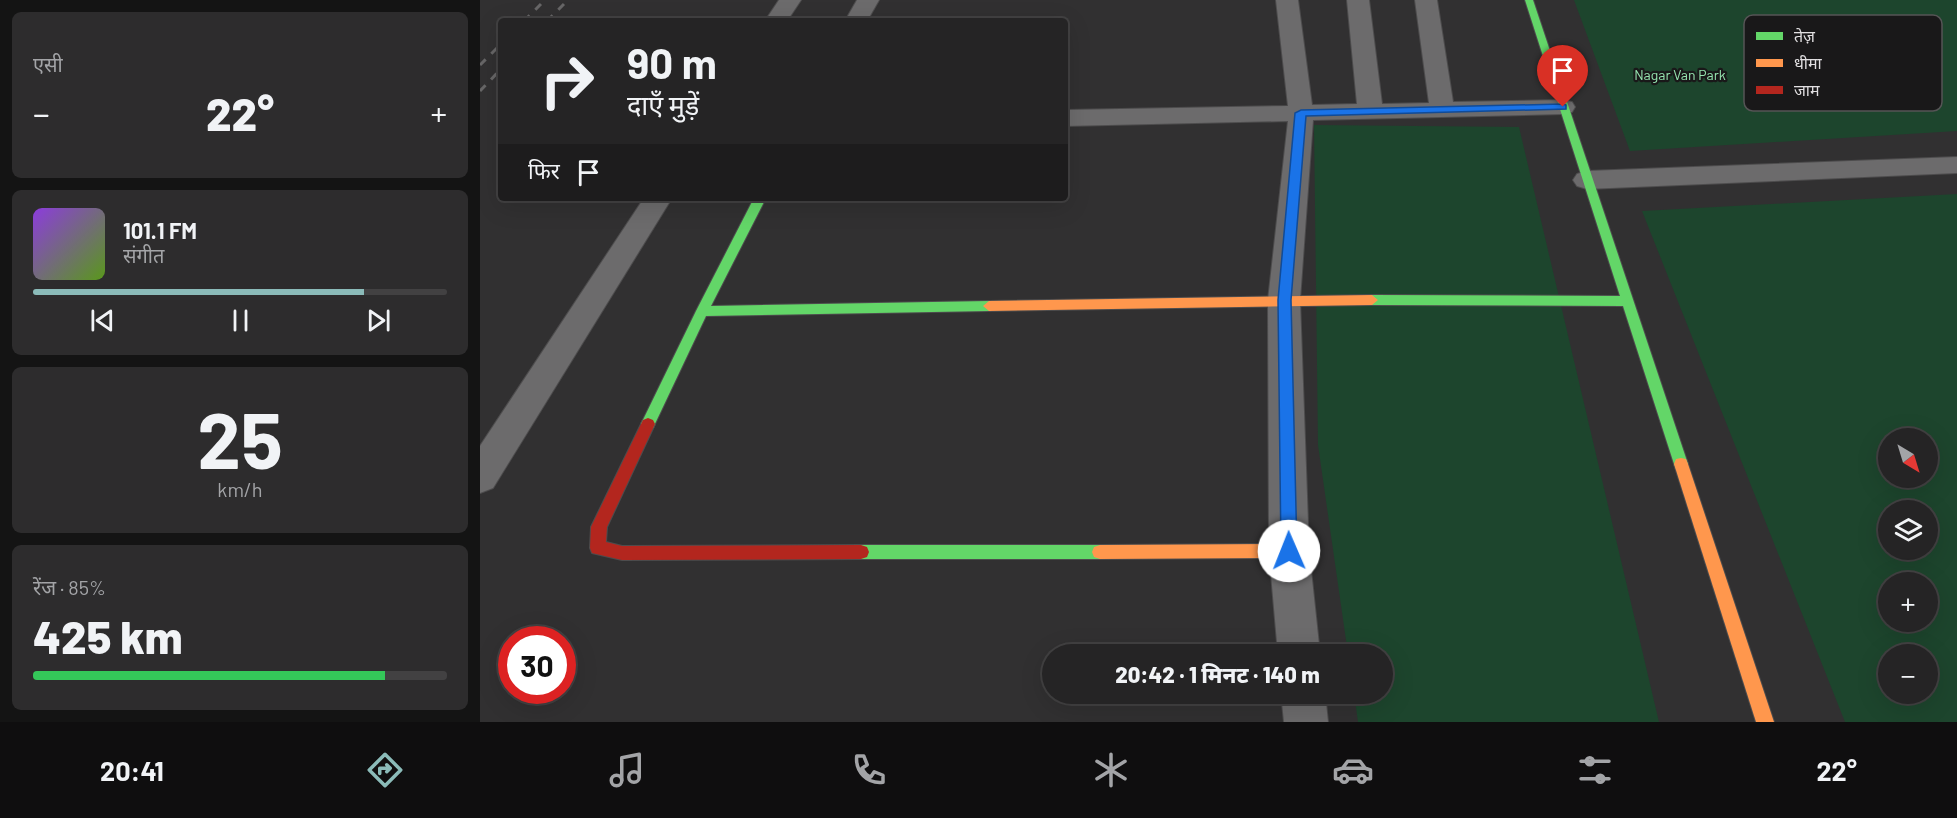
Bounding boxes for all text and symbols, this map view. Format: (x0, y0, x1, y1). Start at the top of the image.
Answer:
legend (1744, 15, 1942, 111)
text: तेज़ (1794, 26, 1816, 45)
text: 90 m (627, 37, 717, 87)
icon: right (528, 42, 606, 120)
pin (1537, 45, 1588, 107)
text: एसी (33, 52, 63, 76)
text: धीमा (1794, 53, 1823, 72)
icon: arrive (1546, 54, 1579, 87)
park label: Nagar Van Park (1634, 66, 1726, 83)
text: जाम (1794, 80, 1820, 99)
text: 22° (206, 86, 274, 140)
text: दाएँ मुड़ें (627, 88, 699, 120)
text: − (33, 93, 50, 133)
text: + (430, 93, 447, 133)
icon: arrive (572, 156, 605, 189)
text: फिर (528, 157, 560, 183)
text: 101.1 FM (123, 217, 197, 243)
text: संगीत (123, 243, 164, 267)
icon: previous (86, 304, 119, 337)
icon: pause (224, 304, 257, 337)
icon: next (362, 304, 395, 337)
text: 25 (197, 391, 283, 485)
north arrow (1878, 428, 1938, 488)
map controls (1878, 428, 1938, 704)
text: km/h (217, 477, 263, 501)
button: layers (1878, 500, 1938, 560)
position arrow (1257, 519, 1321, 583)
button: + (1878, 572, 1938, 632)
text: रेंज · 85% (33, 575, 106, 599)
text: 425 km (33, 609, 183, 663)
speed limit sign: 30 (498, 626, 576, 704)
button: − (1878, 644, 1938, 704)
text: 20:42 · 1 मिनट · 140 m (1115, 661, 1320, 687)
icon: directions (364, 749, 406, 791)
icon: music (606, 749, 648, 791)
icon: phone (848, 749, 890, 791)
icon: climate (1090, 749, 1132, 791)
icon: car (1332, 749, 1374, 791)
icon: filters (1574, 749, 1616, 791)
text: 20:41 (100, 754, 164, 786)
text: 22° (1816, 754, 1857, 786)

